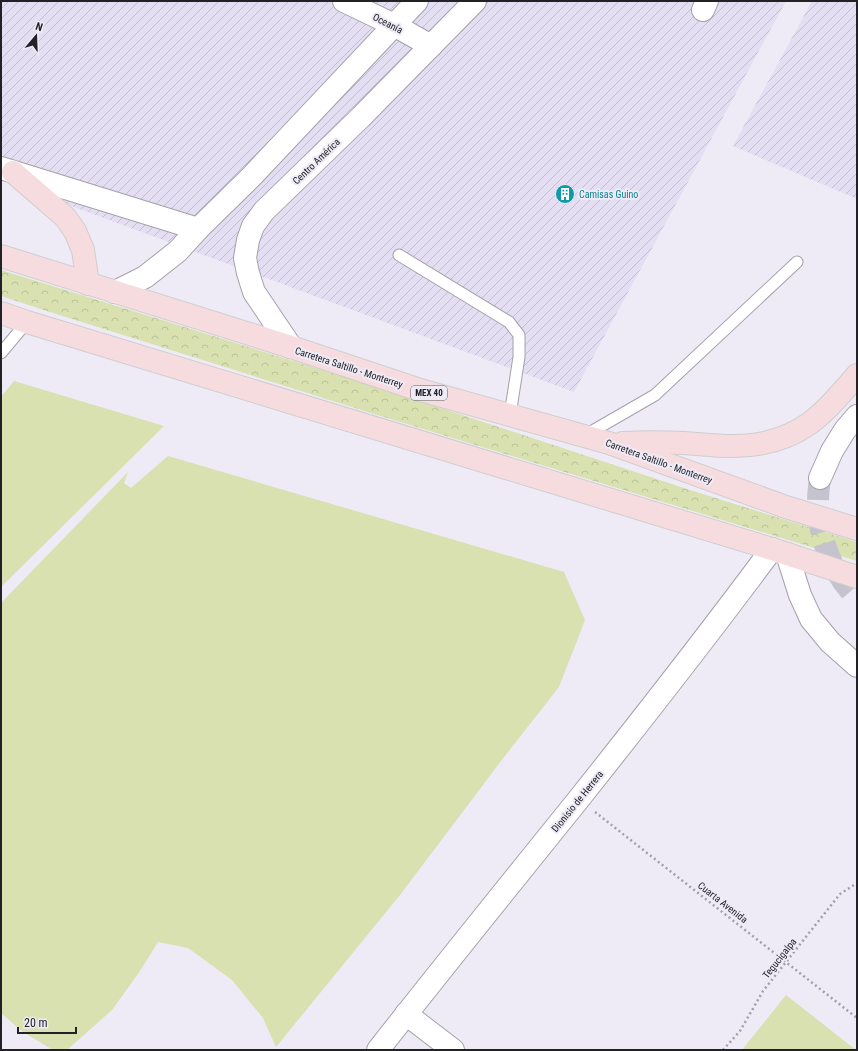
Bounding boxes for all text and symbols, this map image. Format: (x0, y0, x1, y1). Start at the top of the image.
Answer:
street label: Oceanía (371, 11, 405, 36)
north arrow (16, 16, 56, 56)
text: N (34, 20, 45, 34)
street label: Centro América (291, 136, 342, 187)
building icon: Camisas Guino (554, 183, 576, 205)
place label: Camisas Guino (579, 189, 638, 200)
street label: Carretera Saltillo - Monterrey (294, 345, 404, 390)
road number: MEX 40 (411, 386, 447, 400)
street label: Carretera Saltillo - Monterrey (604, 437, 714, 486)
street label: Dionisio de Herrera (549, 768, 606, 834)
street label: Cuarta Avenida (696, 880, 750, 925)
street label: Tegucigalpa (760, 936, 799, 981)
scale bar (18, 1009, 76, 1035)
text: 20 m (24, 1016, 48, 1030)

